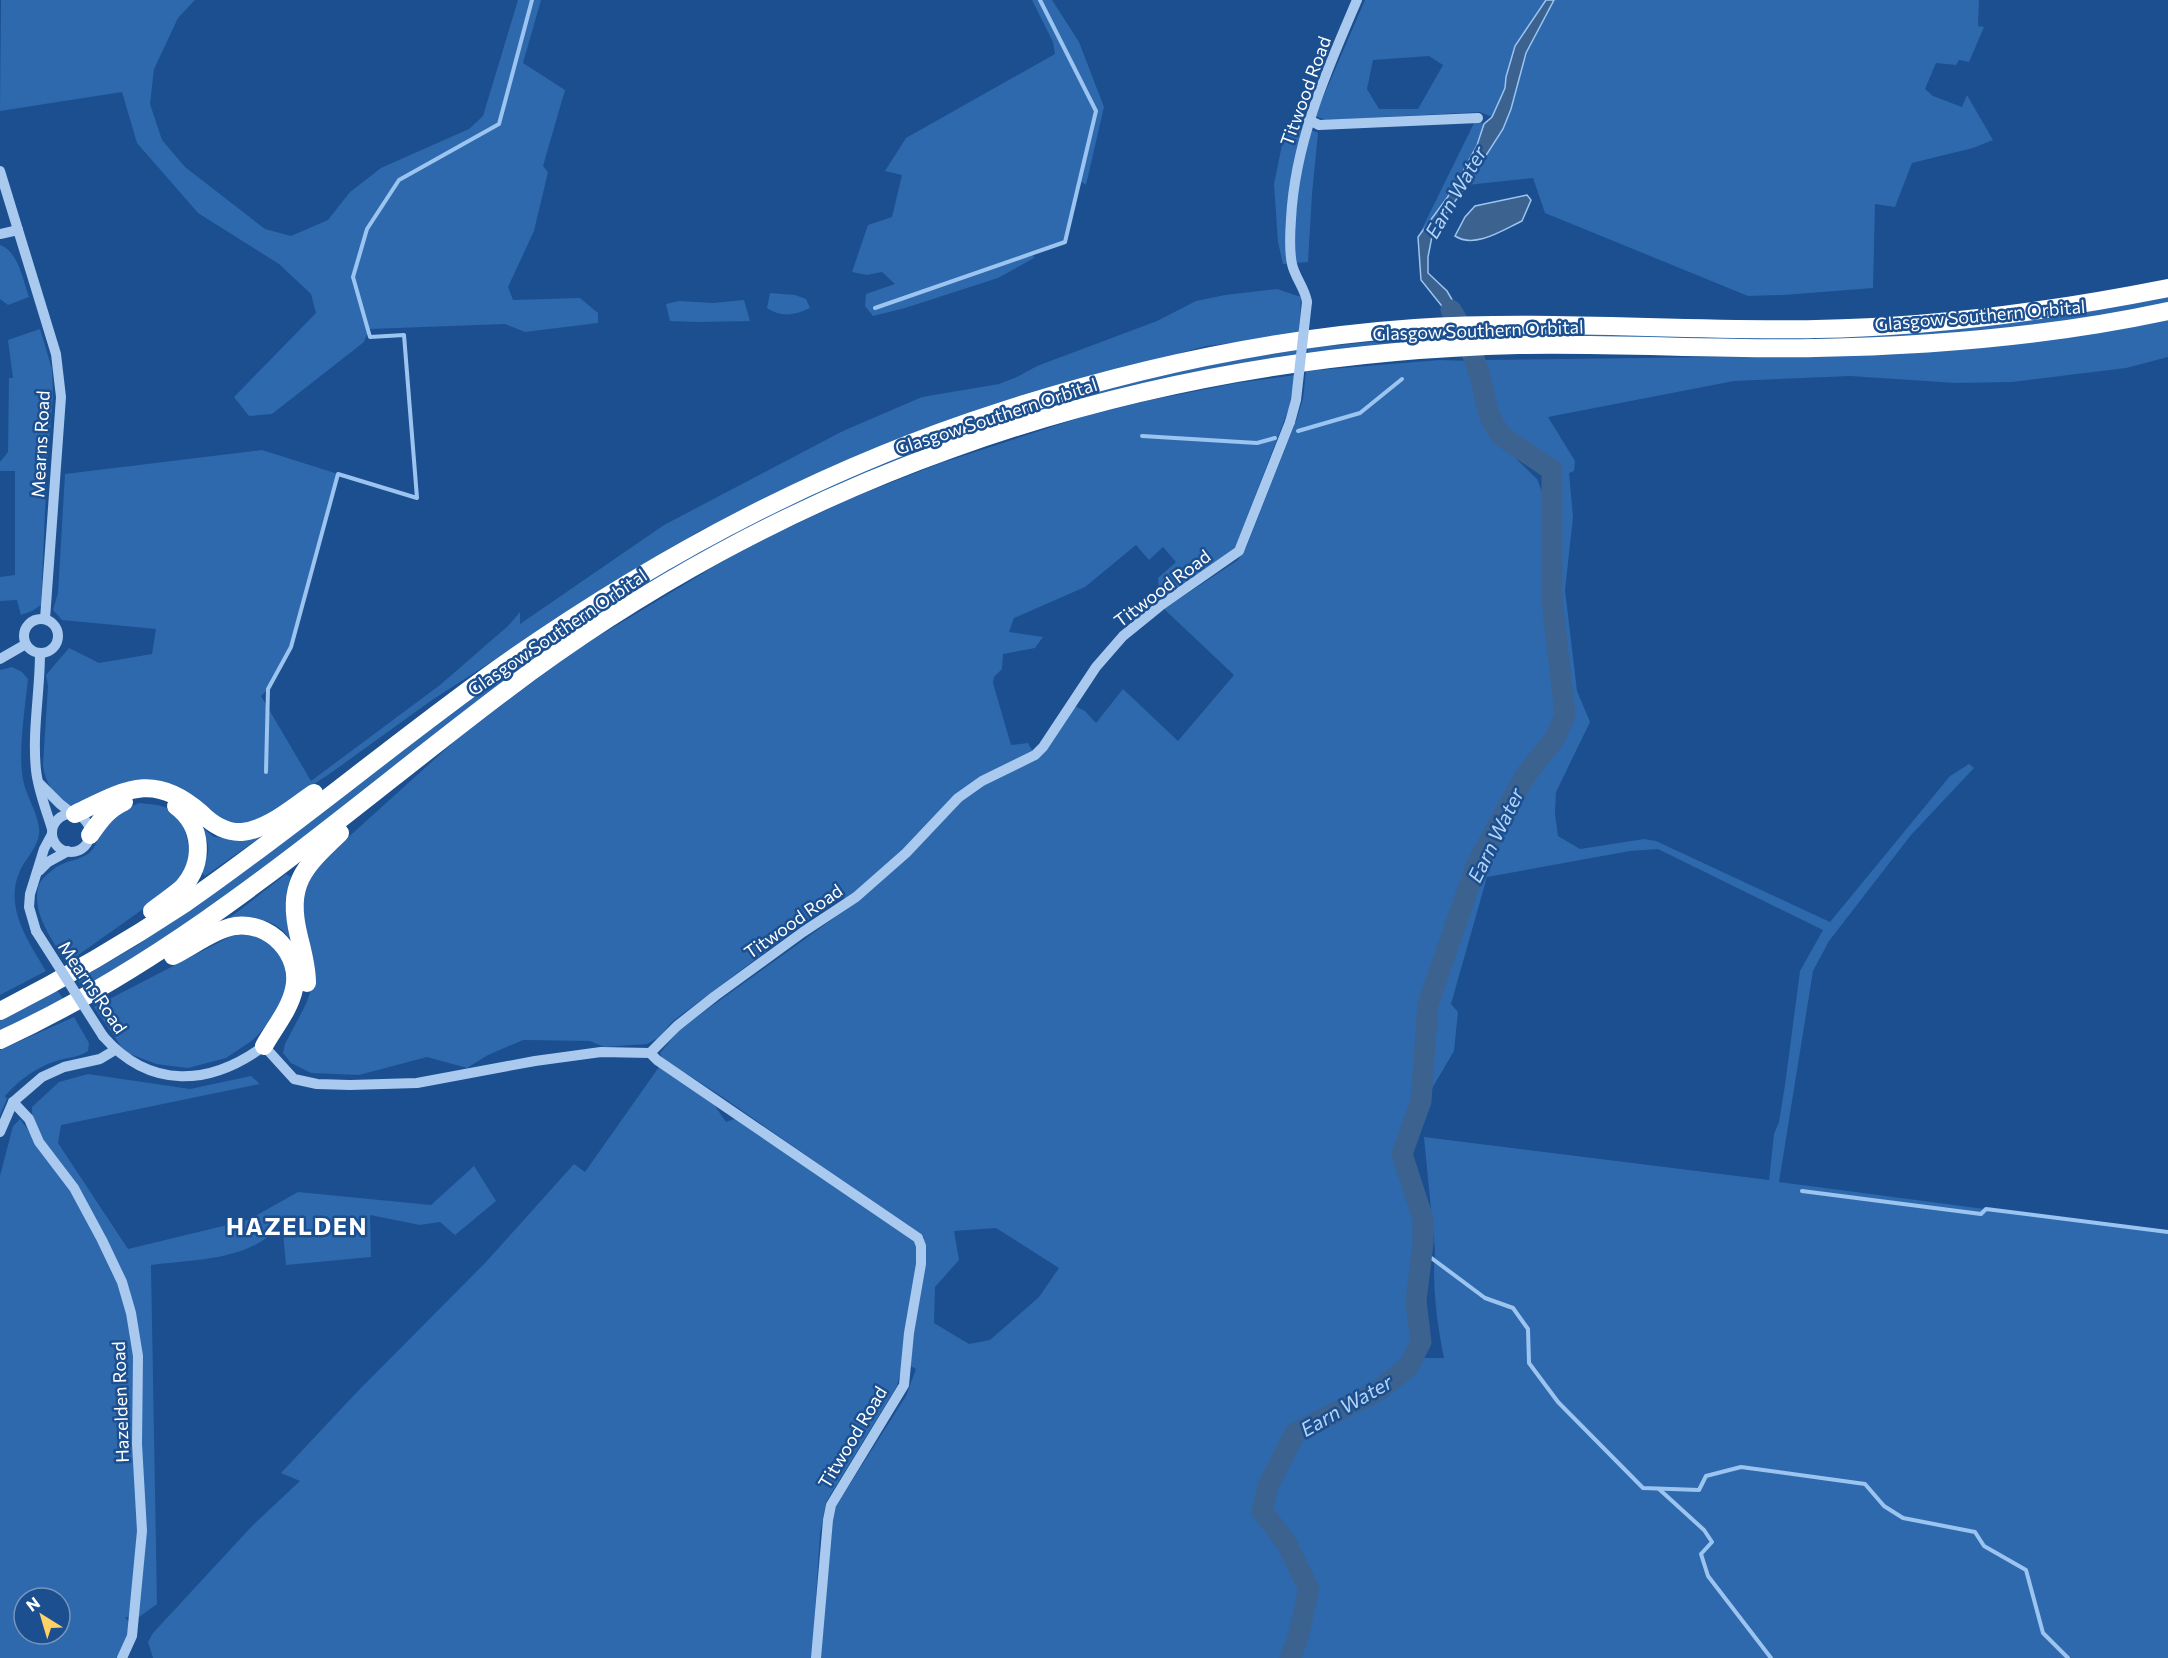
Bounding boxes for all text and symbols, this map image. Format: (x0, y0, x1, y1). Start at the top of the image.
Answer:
street label: Titwood Road (1275, 33, 1335, 149)
water label: Earn Water (1419, 141, 1491, 242)
street label: Glasgow Southern Orbital (1874, 295, 2086, 335)
street label: Glasgow Southern Orbital (1372, 315, 1584, 345)
street label: Glasgow Southern Orbital (892, 373, 1100, 459)
street label: Mearns Road (26, 390, 54, 498)
street label: Titwood Road (1109, 545, 1215, 631)
street label: Glasgow Southern Orbital (463, 564, 651, 700)
water label: Earn Water (1462, 783, 1529, 886)
street label: Titwood Road (740, 879, 846, 963)
street label: Mearns Road (54, 936, 132, 1038)
district label: HAZELDEN (226, 1211, 368, 1240)
street label: Hazelden Road (107, 1341, 133, 1463)
water label: Earn Water (1296, 1369, 1397, 1441)
street label: Titwood Road (813, 1382, 891, 1492)
north arrow (12, 1586, 72, 1646)
text: N (22, 1592, 43, 1615)

